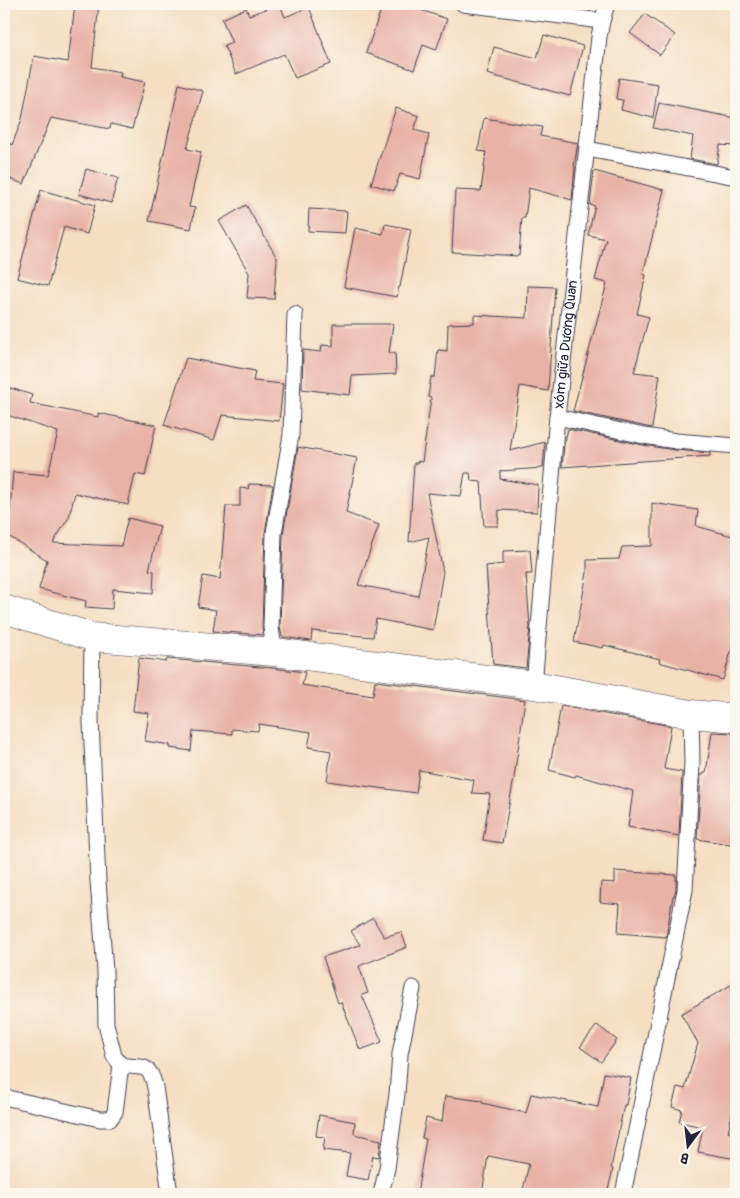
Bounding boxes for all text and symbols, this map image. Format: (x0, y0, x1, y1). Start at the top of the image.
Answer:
street label: xóm giữa Dương Quan (550, 279, 581, 410)
north arrow (662, 1120, 712, 1170)
text: B (679, 1149, 691, 1167)

